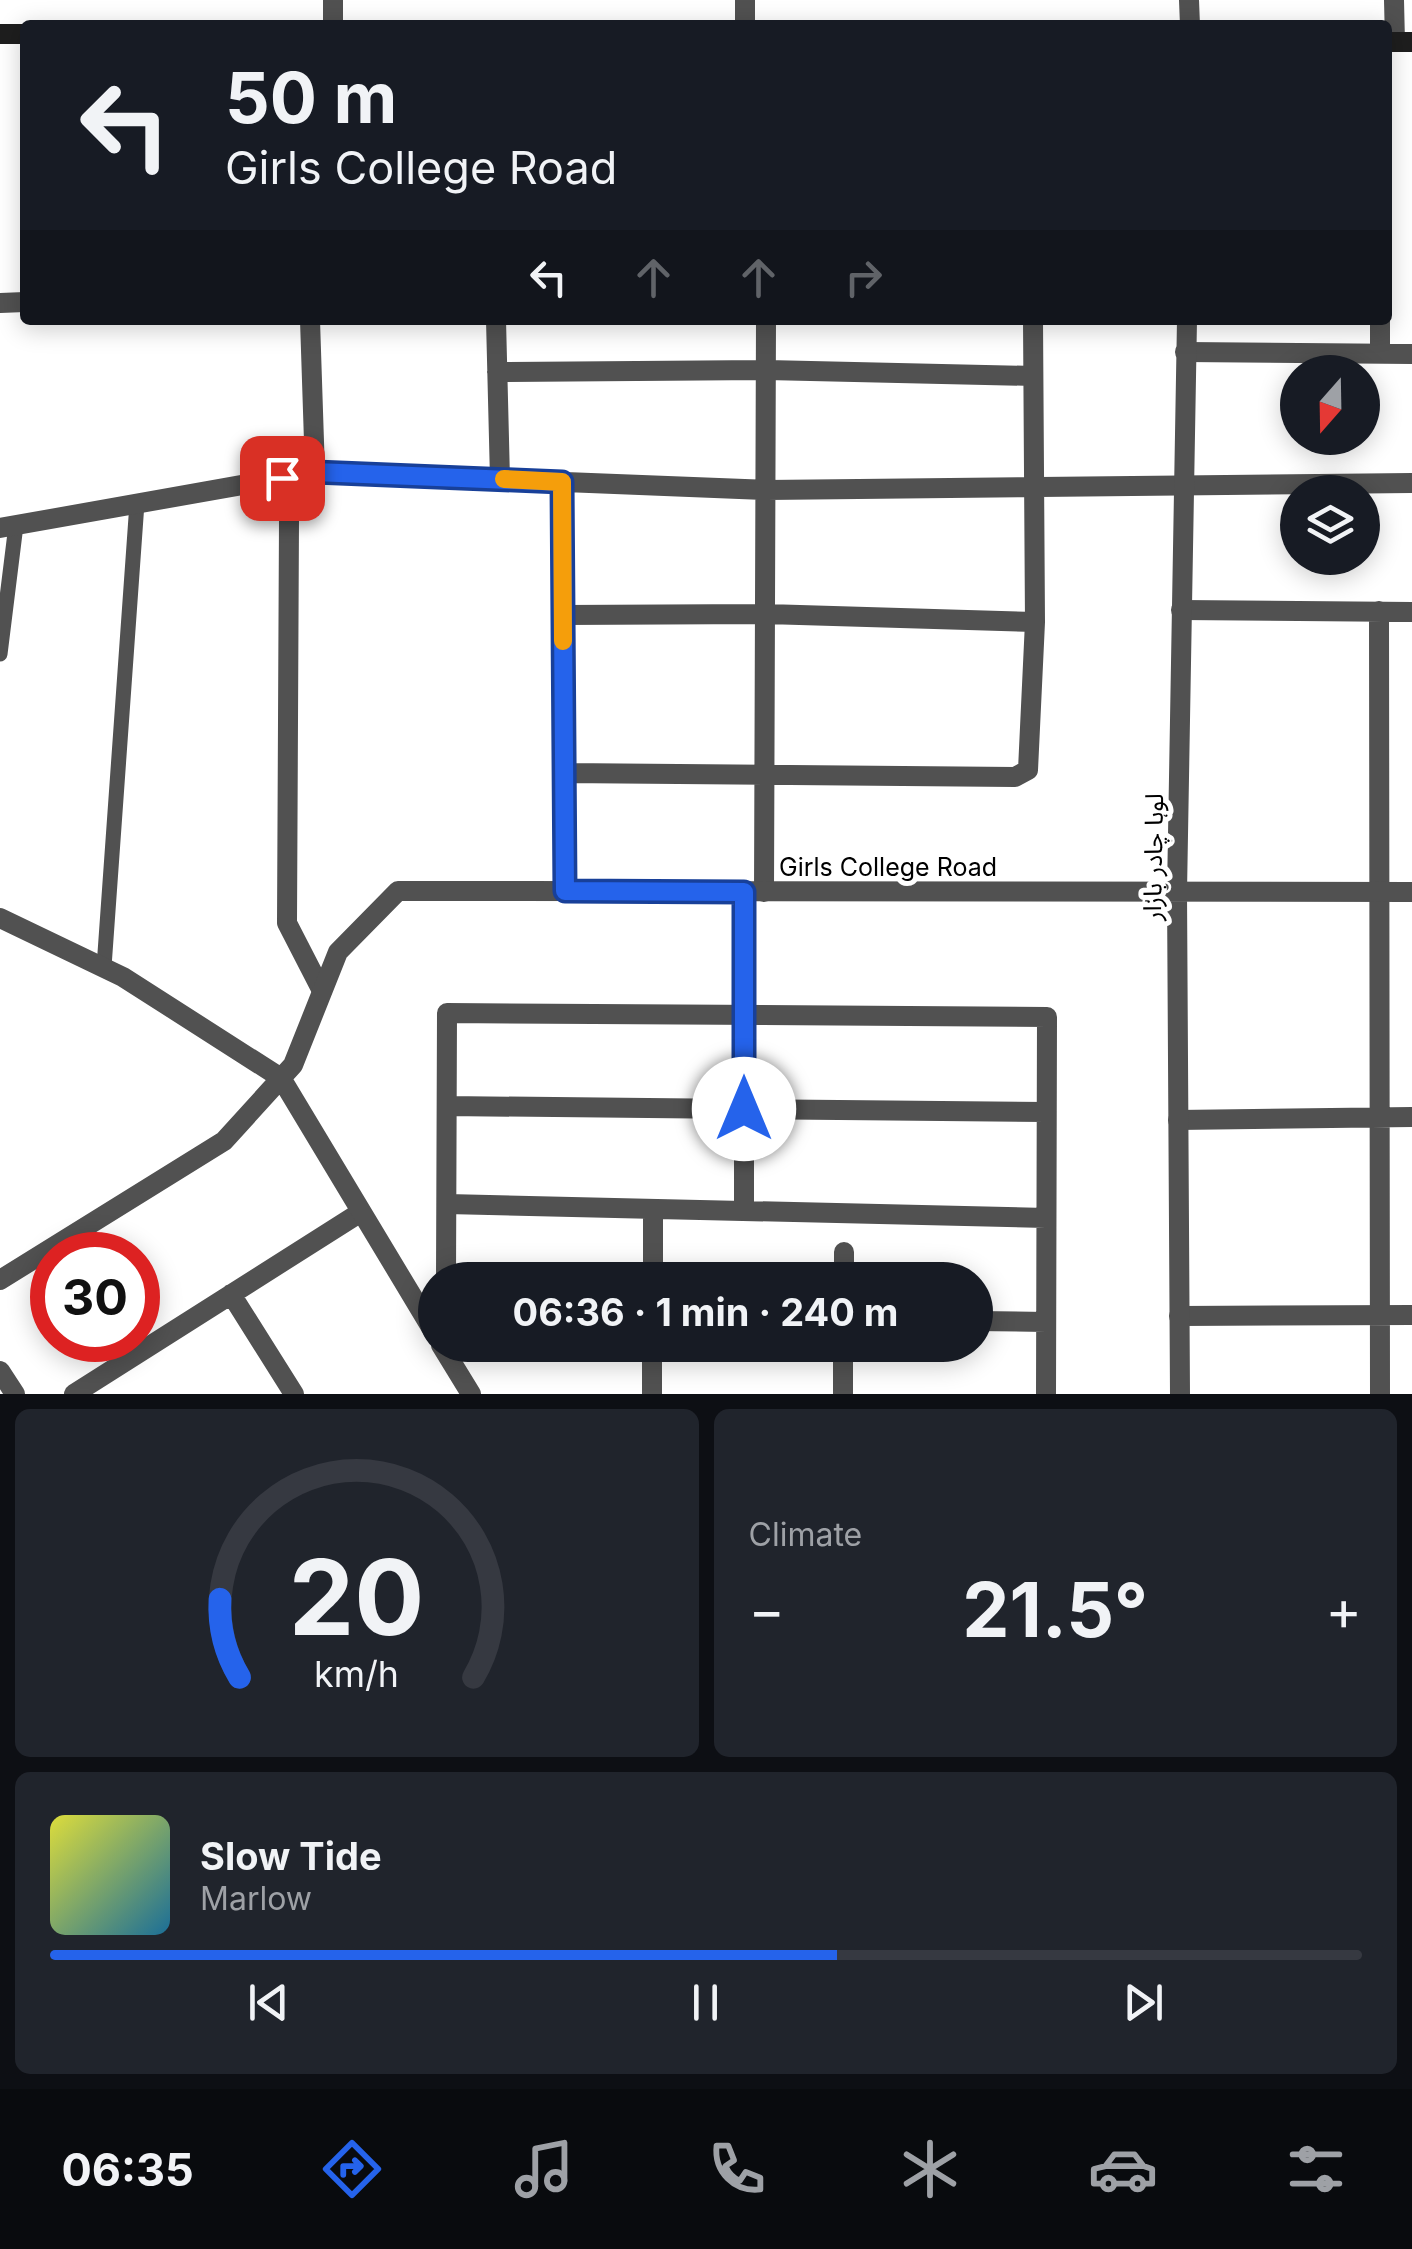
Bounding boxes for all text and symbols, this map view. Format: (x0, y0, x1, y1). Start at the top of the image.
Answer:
text: 50 m (225, 55, 397, 140)
icon: left (60, 60, 190, 190)
text: Girls College Road (225, 140, 617, 195)
icon: left (521, 250, 576, 305)
icon: ahead (626, 250, 681, 305)
icon: ahead (731, 250, 786, 305)
icon: right (836, 250, 891, 305)
north arrow (1280, 355, 1380, 455)
map controls (1280, 355, 1380, 575)
pin (240, 436, 325, 521)
icon: arrive (255, 451, 310, 506)
button: layers (1280, 475, 1380, 575)
street label: لوہا چادر بازار (1137, 793, 1170, 922)
street label: Girls College Road (779, 852, 997, 882)
position arrow (692, 1057, 796, 1161)
speed limit sign: 30 (30, 1232, 160, 1362)
text: 06:36 · 1 min · 240 m (513, 1289, 898, 1335)
text: Climate (749, 1515, 862, 1554)
text: 20 (289, 1534, 425, 1660)
text: 21.5° (962, 1564, 1148, 1655)
text: − (749, 1577, 785, 1643)
text: + (1326, 1577, 1362, 1643)
text: km/h (314, 1652, 399, 1696)
text: Slow Tide (200, 1833, 382, 1879)
text: Marlow (200, 1879, 312, 1918)
icon: previous (241, 1975, 296, 2030)
icon: pause (678, 1975, 733, 2030)
icon: next (1116, 1975, 1171, 2030)
icon: directions (317, 2134, 387, 2204)
icon: music (509, 2134, 579, 2204)
icon: phone (702, 2134, 772, 2204)
icon: climate (895, 2134, 965, 2204)
icon: car (1088, 2134, 1158, 2204)
icon: filters (1281, 2134, 1351, 2204)
text: 06:35 (61, 2142, 194, 2197)

